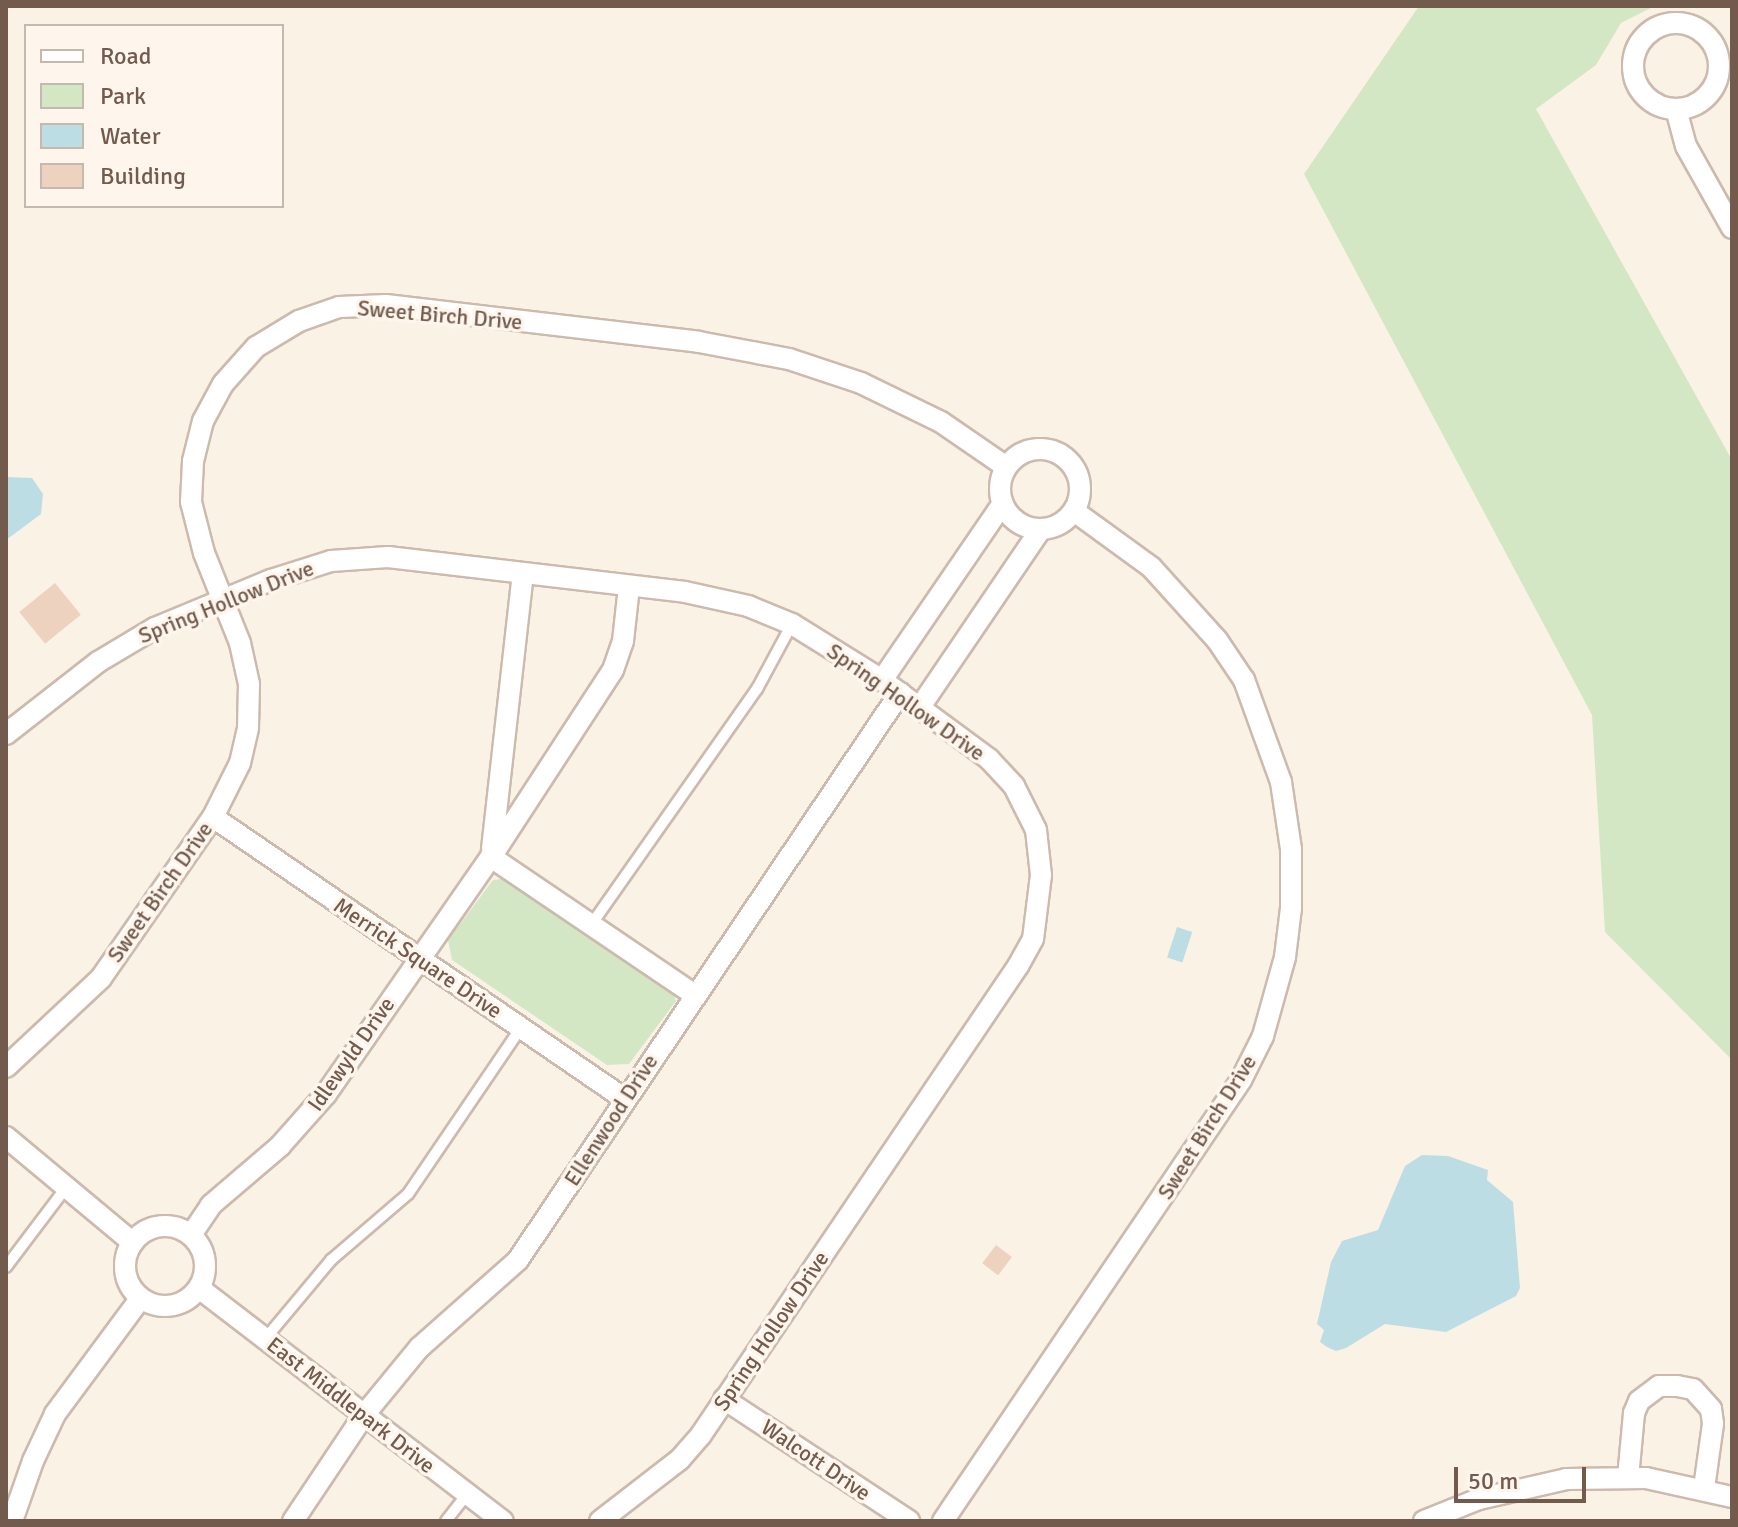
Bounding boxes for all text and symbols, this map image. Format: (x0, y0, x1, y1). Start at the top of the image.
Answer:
legend (24, 24, 284, 208)
text: Road (100, 41, 151, 71)
text: Park (100, 81, 146, 111)
text: Water (100, 121, 160, 151)
text: Building (100, 161, 186, 191)
street label: Sweet Birch Drive (356, 295, 524, 335)
street label: Spring Hollow Drive (135, 555, 317, 649)
street label: Spring Hollow Drive (822, 638, 990, 766)
street label: Sweet Birch Drive (102, 817, 218, 967)
street label: Merrick Square Drive (329, 892, 507, 1024)
street label: Idlewyld Drive (302, 992, 400, 1116)
street label: Ellenwood Drive (559, 1049, 663, 1191)
street label: Sweet Birch Drive (1152, 1050, 1262, 1204)
street label: Spring Hollow Drive (708, 1246, 834, 1416)
street label: East Middlepark Drive (262, 1331, 440, 1479)
street label: Walcott Drive (756, 1414, 876, 1506)
scale bar (1458, 1451, 1590, 1501)
text: 50 m (1468, 1466, 1518, 1496)

